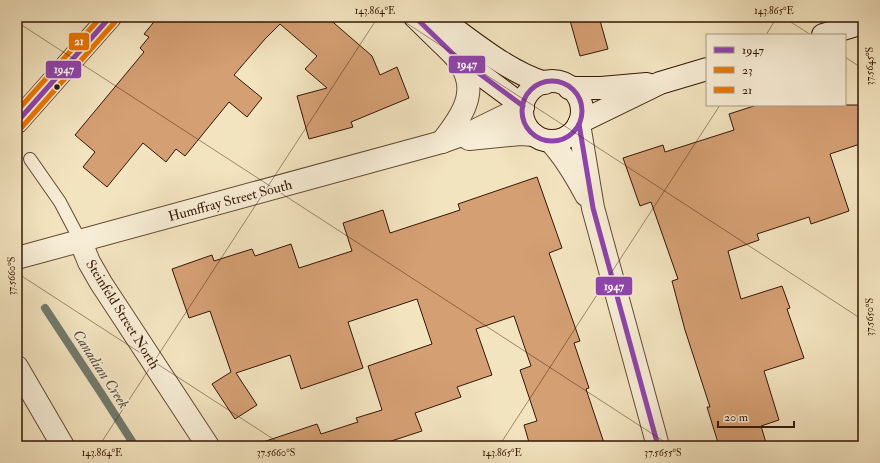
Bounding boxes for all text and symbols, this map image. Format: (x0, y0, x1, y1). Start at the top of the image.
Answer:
text: 143.864°E (355, 5, 395, 17)
text: 143.865°E (754, 5, 794, 17)
line badge: 21 (68, 32, 90, 51)
legend (706, 34, 846, 106)
text: 21 (74, 35, 84, 48)
text: 1947 (742, 43, 765, 58)
text: 37.5645°S (864, 47, 876, 85)
line badge: 1947 (448, 55, 486, 74)
text: 1947 (457, 58, 478, 72)
line badge: 1947 (45, 60, 82, 79)
text: 1947 (54, 63, 75, 77)
text: 23 (742, 63, 753, 78)
unlabelled marker (52, 82, 62, 92)
text: 21 (742, 83, 752, 98)
street label: Humffray Street South (166, 176, 295, 226)
text: 37.5660°S (6, 257, 18, 295)
street label: Steinfeld Street North (82, 257, 163, 373)
line badge: 1947 (595, 276, 633, 296)
text: 1947 (604, 280, 625, 294)
text: 37.5650°S (864, 298, 876, 336)
water label: Canadian Creek (68, 326, 133, 412)
scale bar (718, 403, 794, 429)
text: 20 m (724, 410, 749, 425)
text: 143.864°E (82, 447, 122, 459)
text: 37.5660°S (257, 447, 295, 459)
text: 143.865°E (482, 447, 522, 459)
text: 37.5655°S (644, 447, 682, 459)

